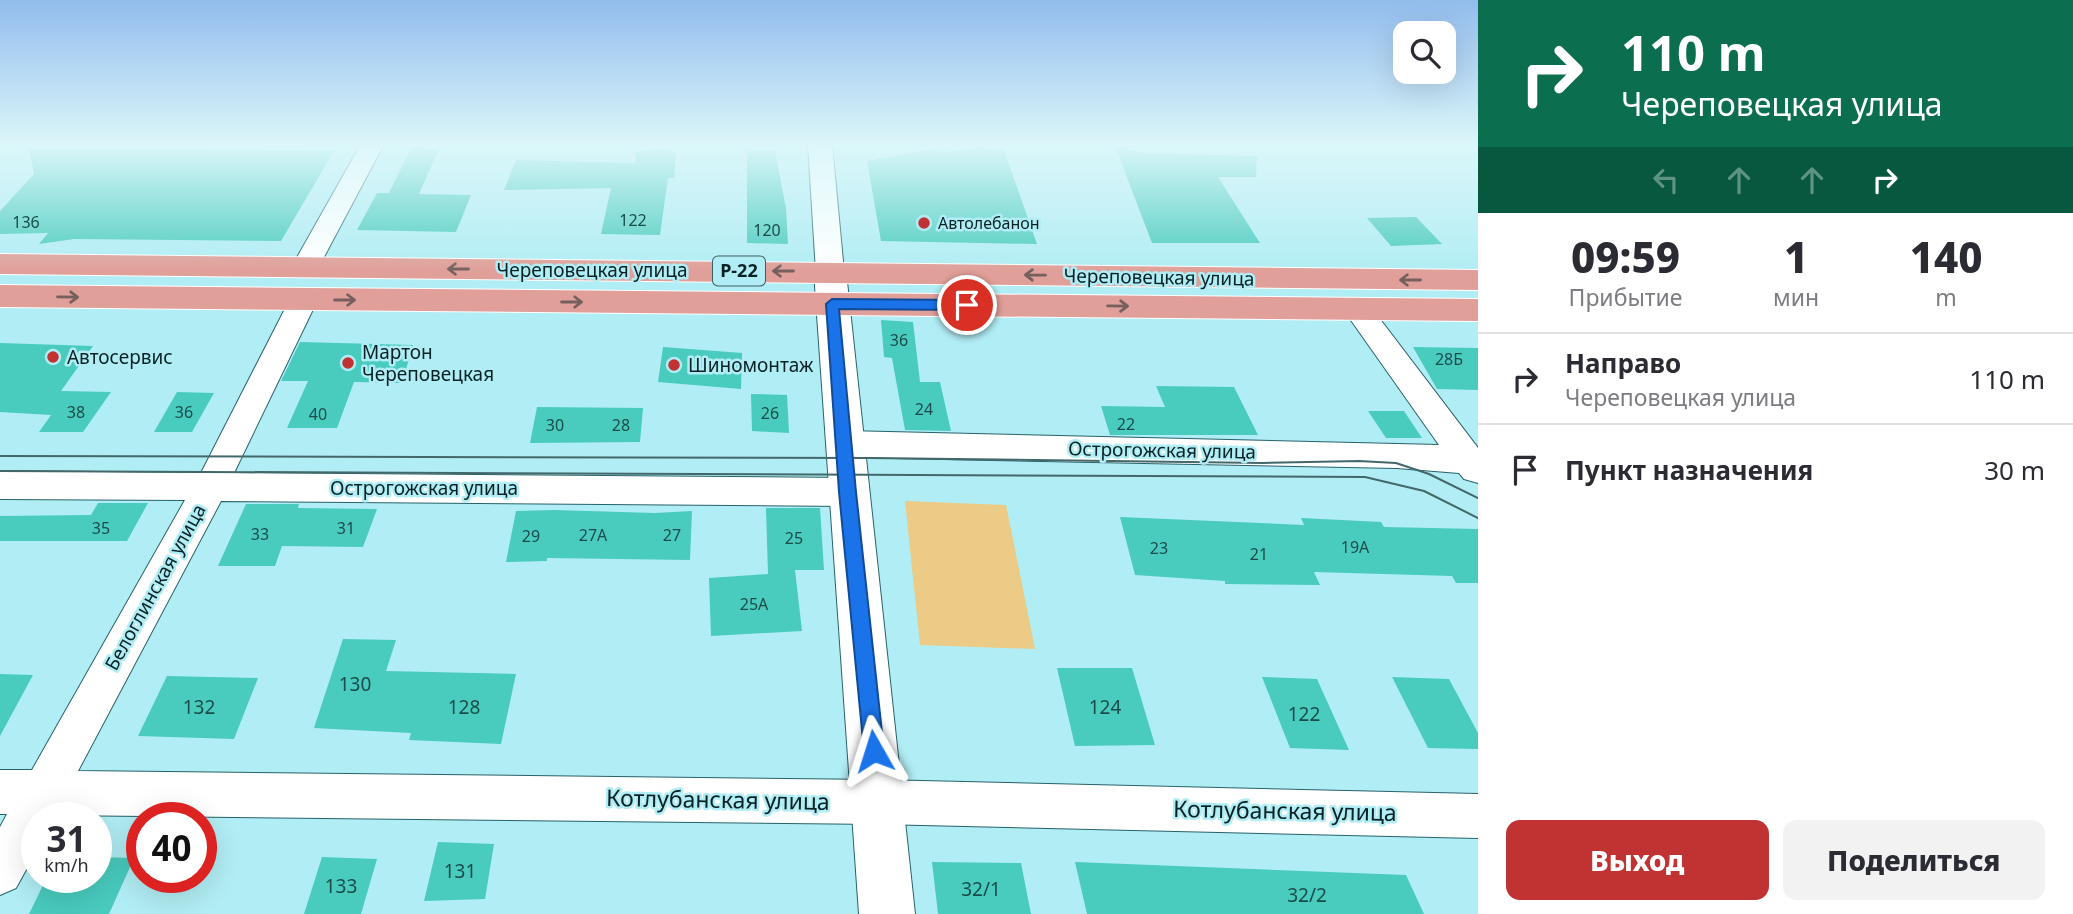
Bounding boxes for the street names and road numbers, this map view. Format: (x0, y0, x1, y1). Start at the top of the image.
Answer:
road number: Р-22 (713, 256, 765, 286)
street label: Череповецкая улица (497, 257, 687, 283)
street label: Череповецкая улица (1063, 262, 1255, 292)
street label: Острогожская улица (1068, 435, 1256, 465)
street label: Острогожская улица (330, 475, 518, 501)
street label: Белоглинская улица (98, 499, 212, 675)
street label: Котлубанская улица (606, 781, 830, 817)
street label: Котлубанская улица (1173, 792, 1397, 828)

